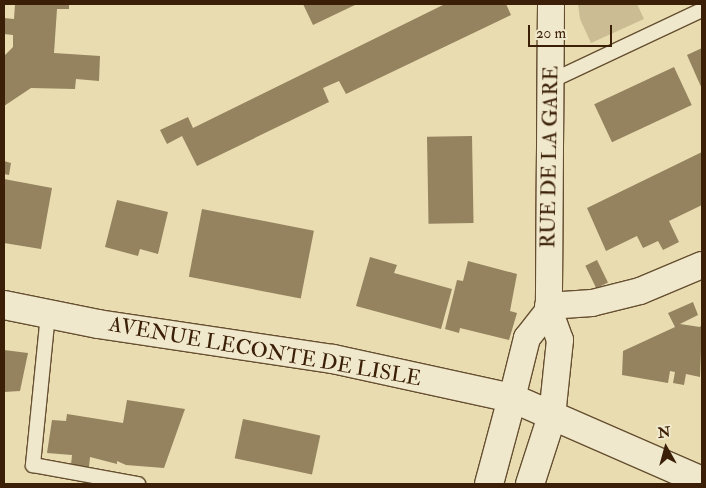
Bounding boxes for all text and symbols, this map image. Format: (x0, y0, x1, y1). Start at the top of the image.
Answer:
scale bar (531, 15, 615, 47)
text: 20 m (536, 24, 566, 43)
street label: RUE DE LA GARE (536, 66, 564, 248)
street label: AVENUE LECONTE DE LISLE (107, 312, 423, 392)
north arrow (641, 423, 691, 473)
text: N (657, 423, 671, 442)

